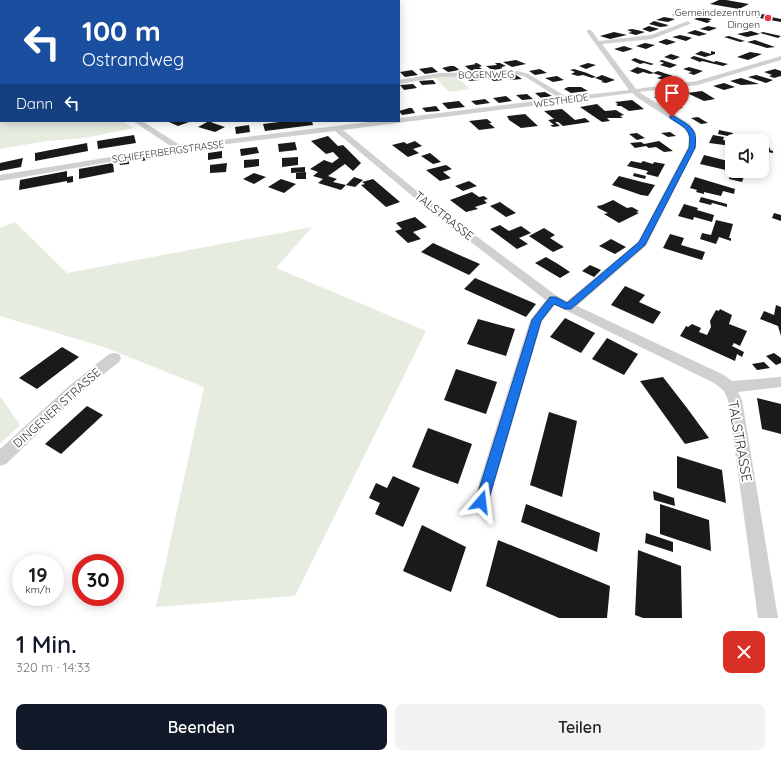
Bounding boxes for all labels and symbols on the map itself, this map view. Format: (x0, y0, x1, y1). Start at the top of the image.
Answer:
place label: Gemeindezentrum Dingen (675, 6, 760, 31)
marker: Gemeindezentrum Dingen (763, 13, 773, 23)
street label: BOGENWEG (458, 68, 514, 81)
pin (655, 76, 689, 117)
street label: WESTHEIDE (533, 90, 590, 111)
street label: SCHIEFERBERGSTRASSE (111, 137, 225, 166)
street label: TALSTRASSE (412, 188, 477, 243)
street label: DINGENER STRASSE (10, 364, 104, 451)
street label: TALSTRASSE (724, 399, 756, 483)
position arrow (460, 481, 502, 523)
speed limit sign: 30 (72, 554, 124, 606)

